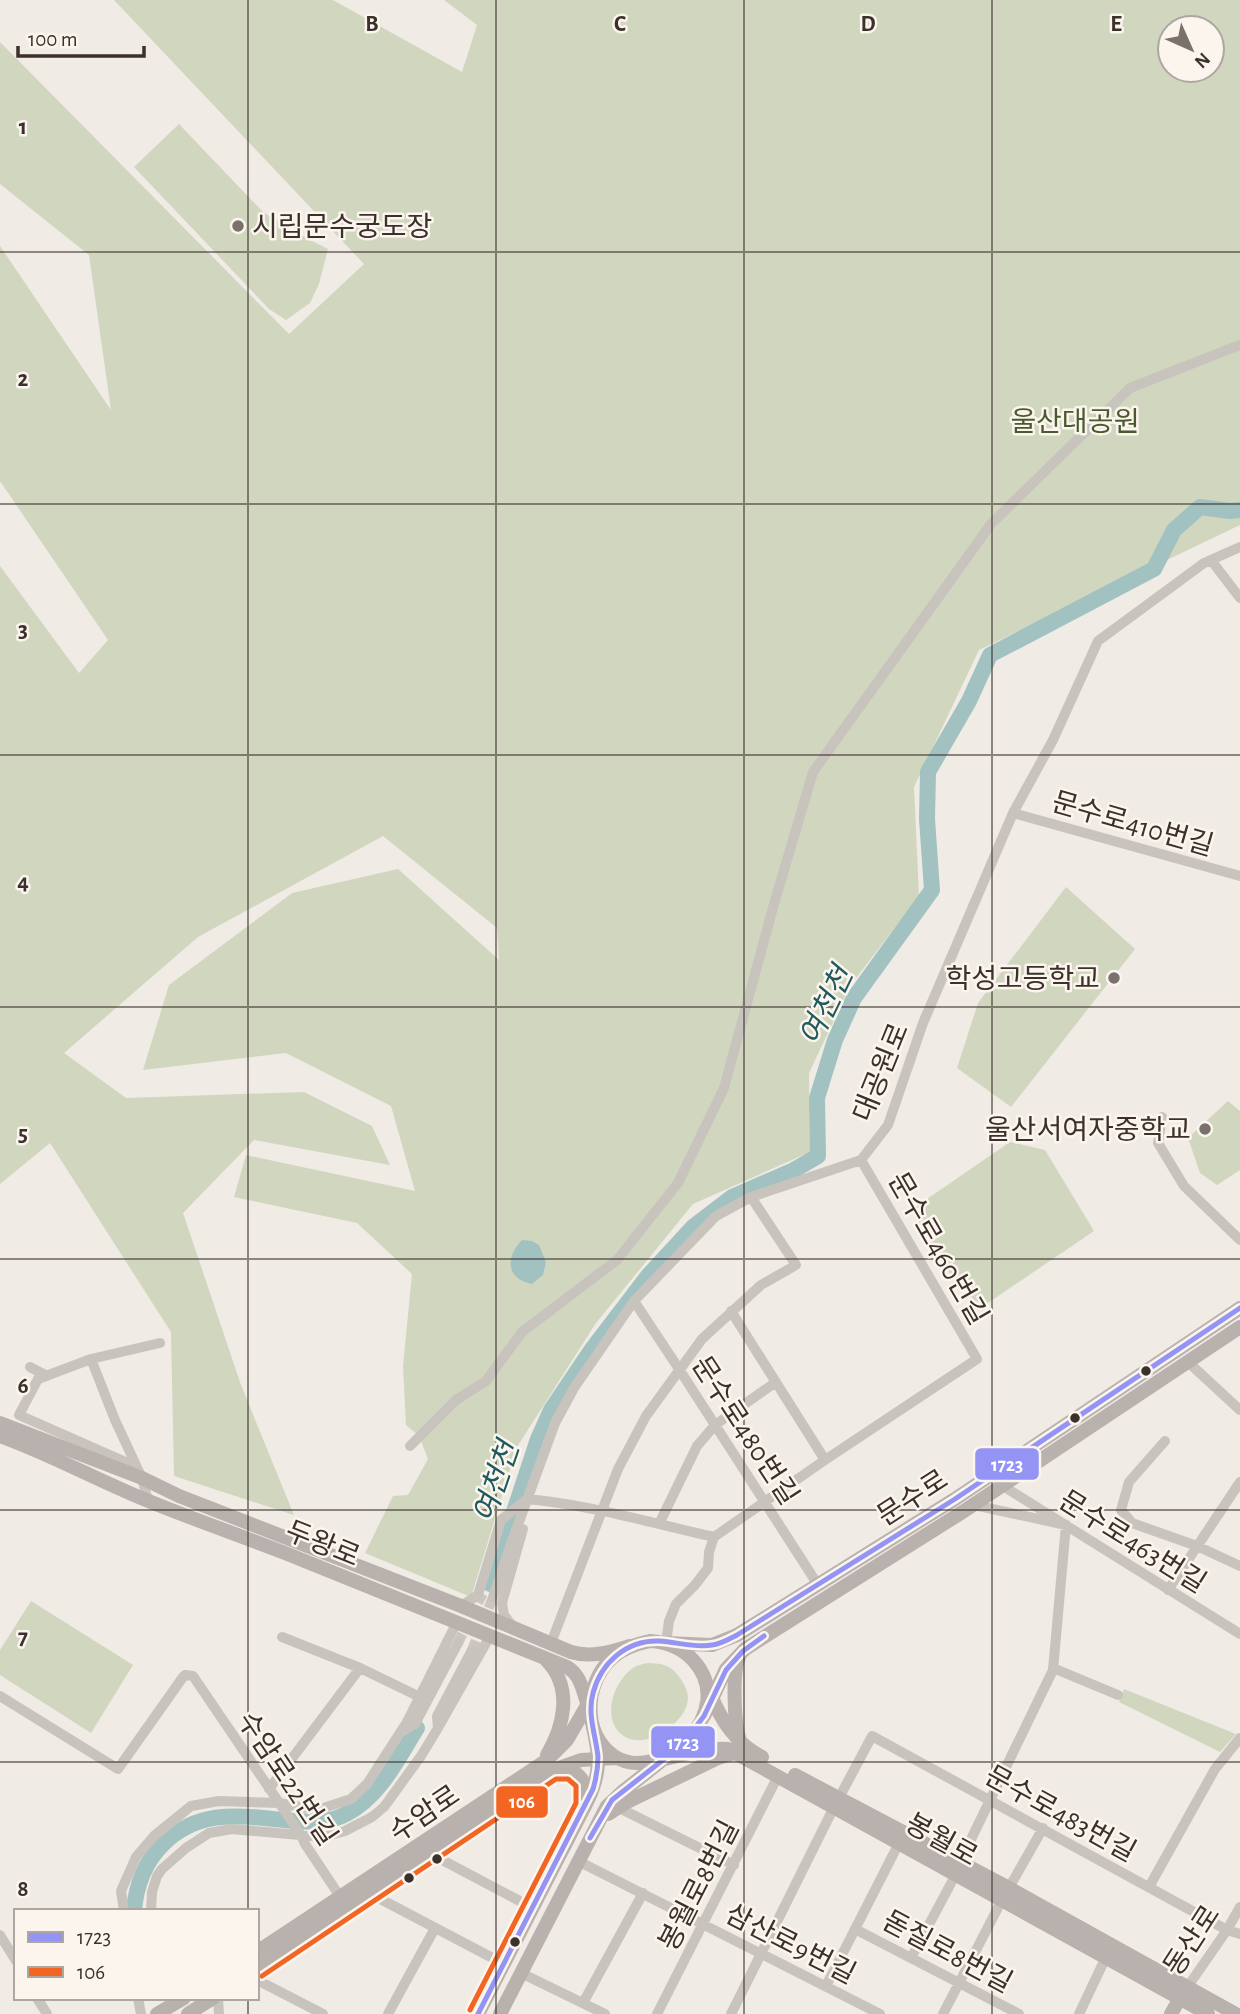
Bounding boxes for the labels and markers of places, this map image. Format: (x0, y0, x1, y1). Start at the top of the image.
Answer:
place label: 시립문수궁도장 (252, 212, 432, 242)
marker: 시립문수궁도장 (230, 218, 246, 234)
place label: 학성고등학교 (945, 964, 1100, 994)
marker: 학성고등학교 (1106, 970, 1122, 986)
place label: 울산서여자중학교 (985, 1115, 1191, 1145)
marker: 울산서여자중학교 (1197, 1121, 1213, 1137)
unlabelled marker (1139, 1364, 1153, 1378)
unlabelled marker (1068, 1411, 1082, 1425)
unlabelled marker (430, 1852, 444, 1866)
unlabelled marker (402, 1871, 416, 1885)
unlabelled marker (508, 1935, 522, 1949)

